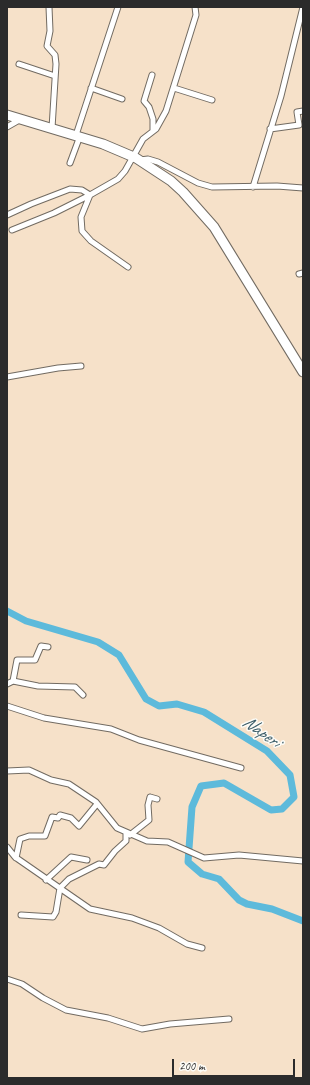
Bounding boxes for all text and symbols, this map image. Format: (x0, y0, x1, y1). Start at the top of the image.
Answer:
water label: Naperi (238, 711, 284, 753)
scale bar (174, 1051, 297, 1077)
text: 200 m (179, 1058, 205, 1074)

